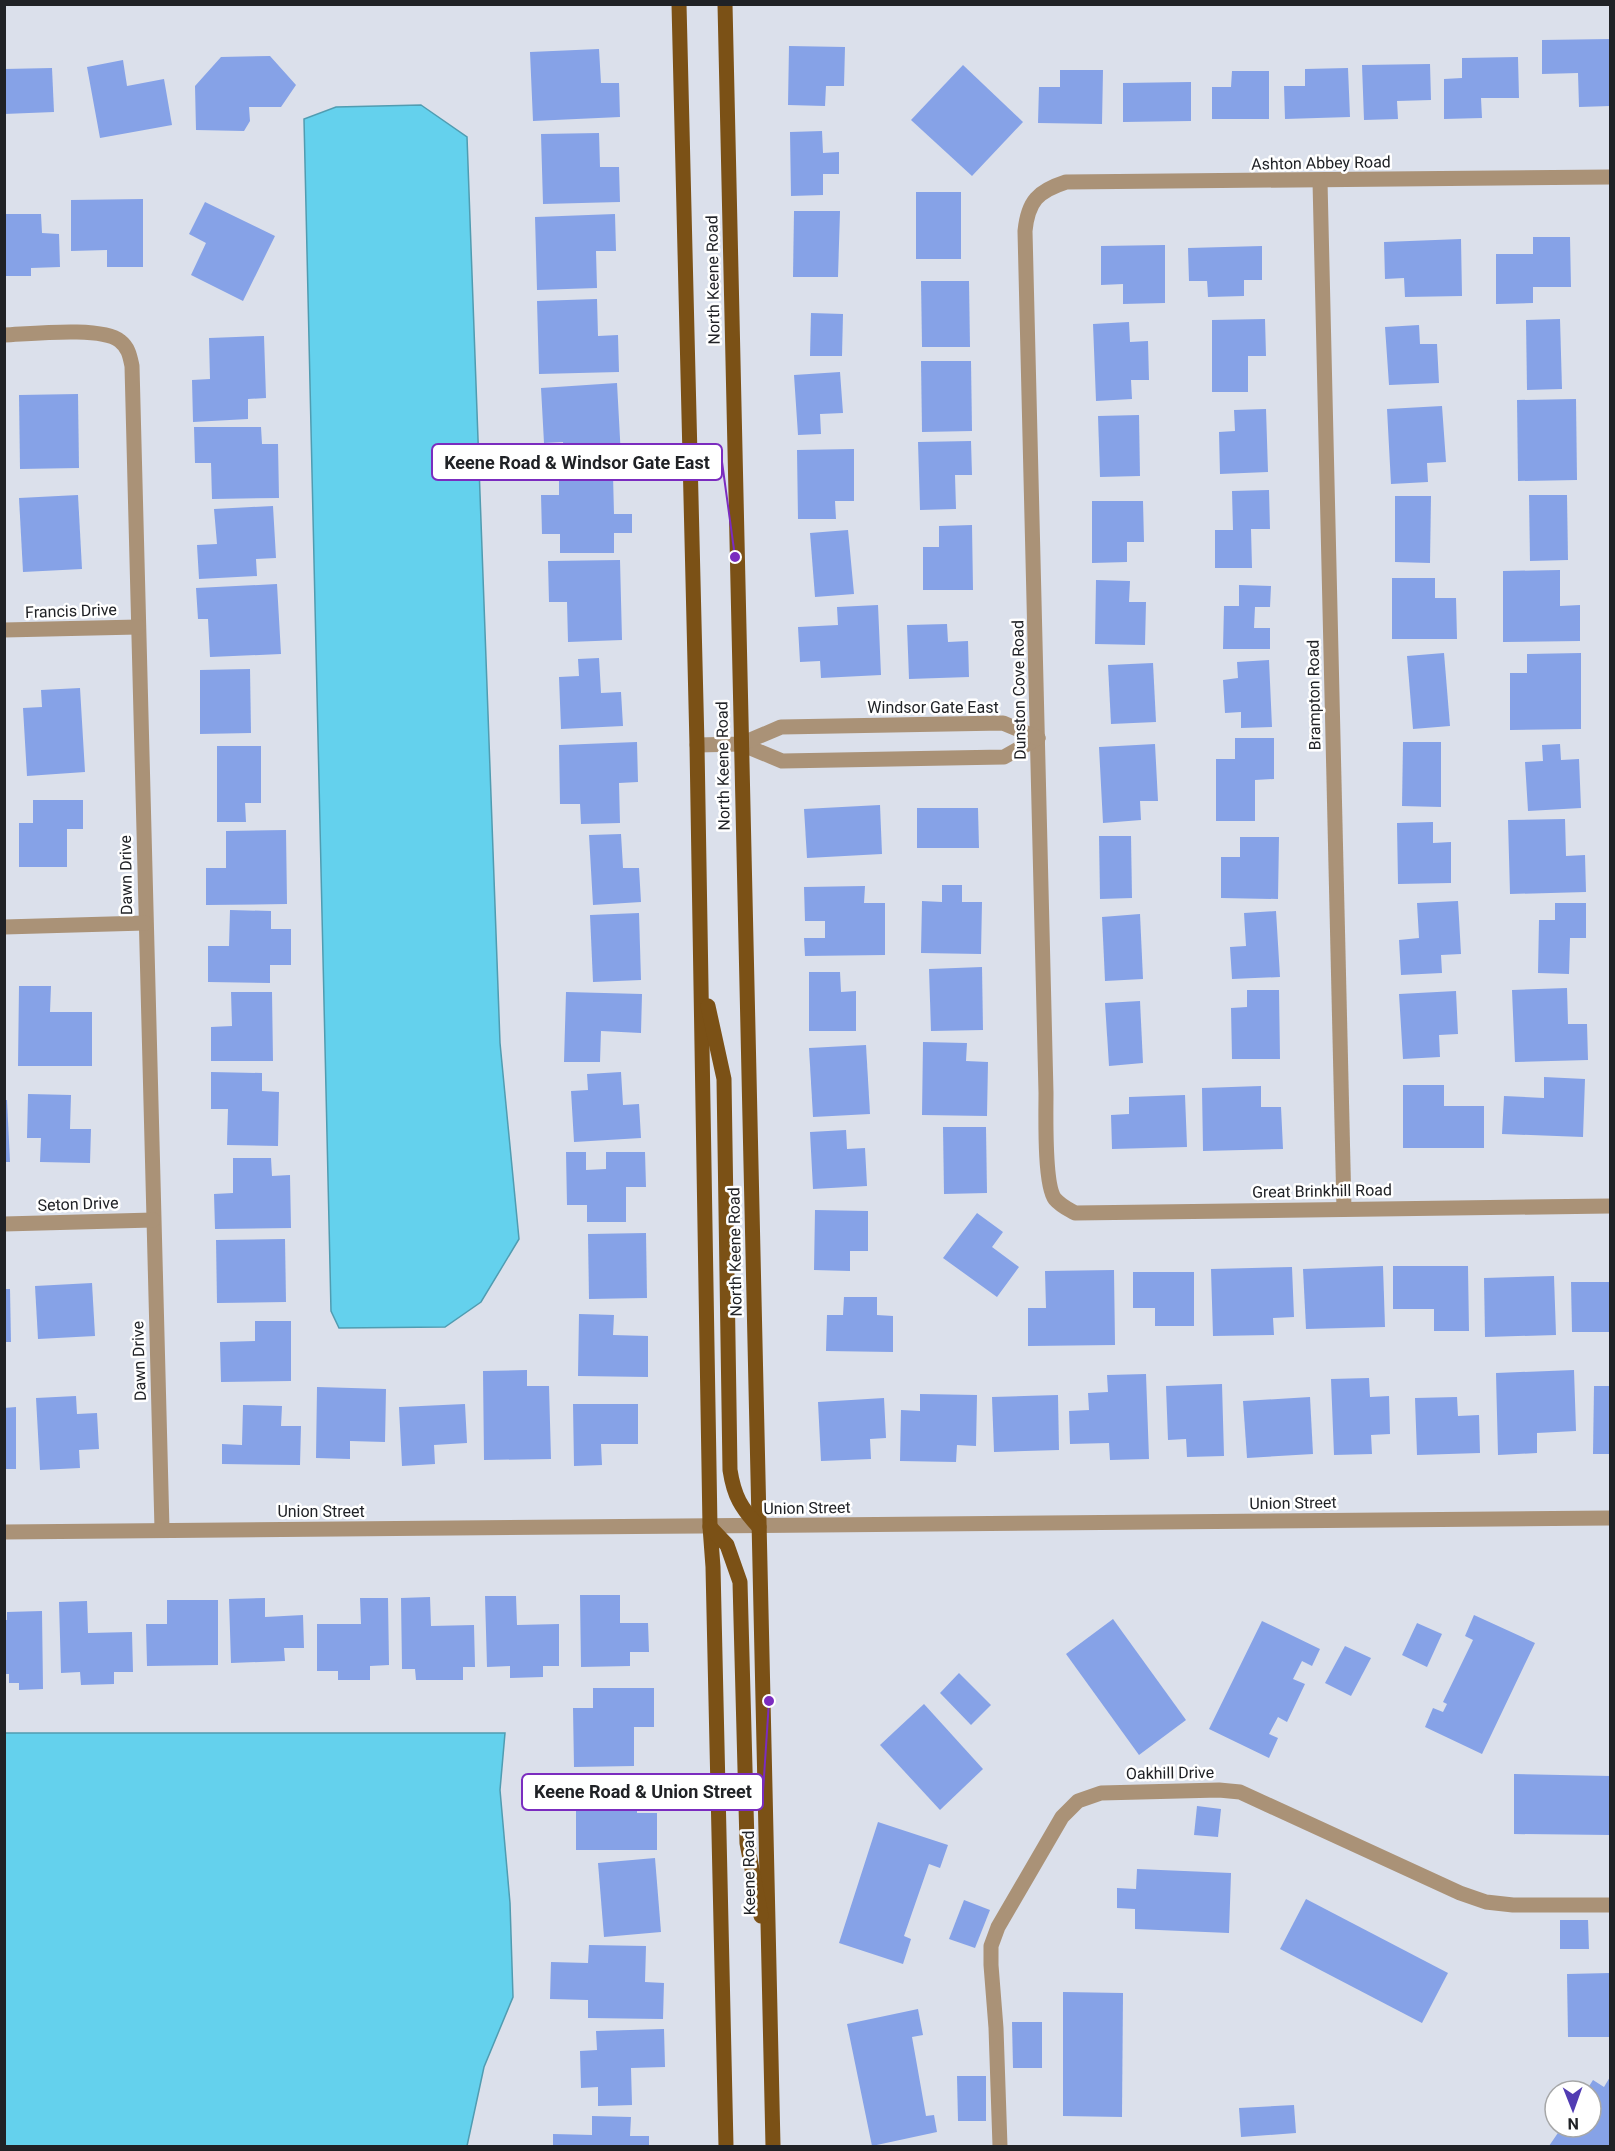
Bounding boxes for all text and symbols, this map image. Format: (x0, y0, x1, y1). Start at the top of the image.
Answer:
street label: Ashton Abbey Road (1251, 152, 1391, 174)
street label: North Keene Road (702, 215, 724, 345)
callout: Keene Road & Windsor Gate East (432, 444, 722, 480)
text: Keene Road & Windsor Gate East (444, 452, 710, 473)
street label: Francis Drive (25, 600, 117, 622)
street label: Dunston Cove Road (1008, 620, 1030, 760)
street label: Brampton Road (1304, 640, 1324, 750)
street label: Windsor Gate East (867, 698, 999, 717)
street label: North Keene Road (712, 701, 734, 831)
street label: Dawn Drive (116, 835, 136, 915)
street label: Great Brinkhill Road (1252, 1180, 1392, 1202)
street label: North Keene Road (724, 1187, 746, 1317)
street label: Seton Drive (37, 1193, 119, 1215)
street label: Dawn Drive (128, 1321, 150, 1401)
street label: Union Street (1249, 1493, 1337, 1513)
street label: Union Street (763, 1498, 851, 1518)
street label: Union Street (277, 1502, 365, 1521)
street label: Oakhill Drive (1126, 1763, 1214, 1783)
callout: Keene Road & Union Street (522, 1774, 763, 1810)
text: Keene Road & Union Street (534, 1781, 752, 1802)
street label: Keene Road (739, 1830, 759, 1916)
north arrow (1543, 2079, 1603, 2139)
text: N (1567, 2114, 1579, 2133)

